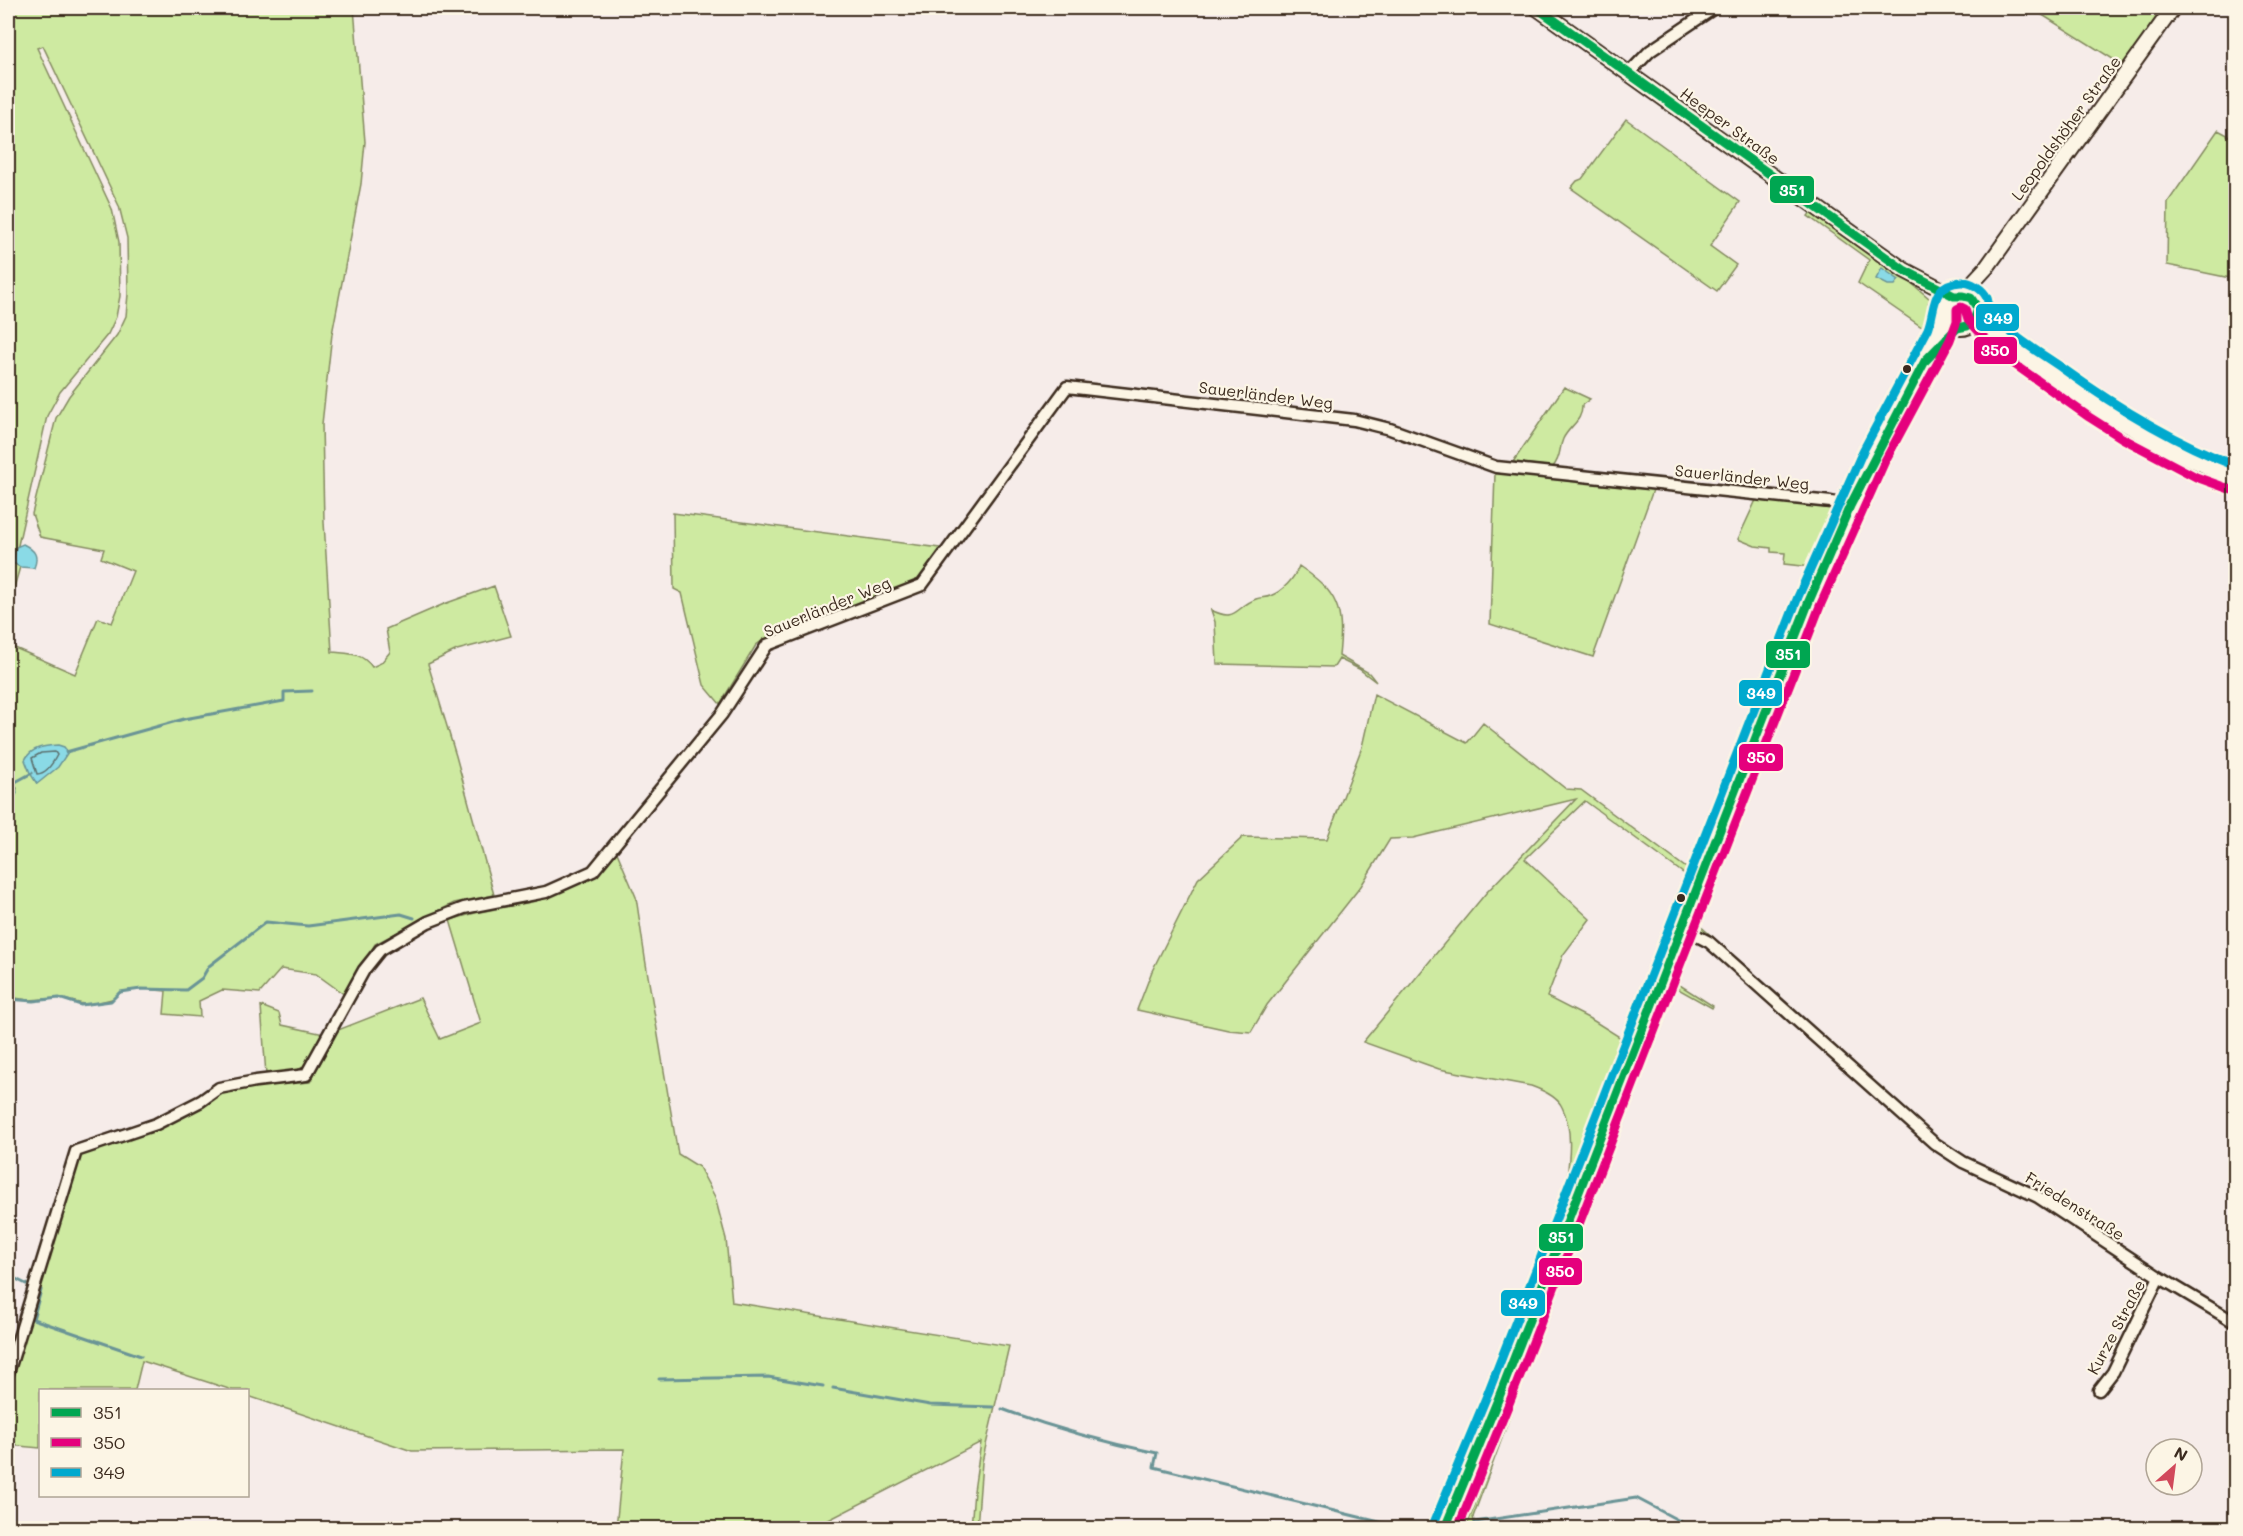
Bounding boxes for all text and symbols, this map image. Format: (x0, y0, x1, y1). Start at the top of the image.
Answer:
street label: Leopoldshöher Straße (2006, 51, 2125, 204)
street label: Heeper Straße (1676, 82, 1784, 169)
line badge: 351 (1769, 175, 1815, 204)
text: 351 (1779, 179, 1805, 200)
line badge: 349 (1975, 303, 2020, 332)
text: 349 (1983, 307, 2013, 328)
line badge: 350 (1973, 336, 2018, 365)
text: 350 (1980, 339, 2010, 360)
unlabelled marker (1901, 363, 1913, 375)
street label: Sauerländer Weg (1198, 376, 1334, 413)
street label: Sauerländer Weg (1674, 459, 1810, 494)
street label: Sauerländer Weg (760, 572, 893, 642)
line badge: 351 (1765, 640, 1811, 669)
text: 351 (1775, 643, 1801, 664)
line badge: 349 (1738, 679, 1783, 707)
text: 349 (1746, 682, 1776, 703)
line badge: 350 (1738, 743, 1784, 772)
text: 350 (1746, 746, 1776, 767)
unlabelled marker (1675, 892, 1687, 904)
street label: Friedenstraße (2022, 1167, 2129, 1245)
line badge: 351 (1538, 1223, 1584, 1252)
text: 351 (1548, 1226, 1574, 1247)
line badge: 350 (1538, 1257, 1583, 1286)
text: 350 (1545, 1260, 1575, 1281)
street label: Kurze Straße (2082, 1276, 2149, 1378)
line badge: 349 (1500, 1289, 1546, 1317)
text: 349 (1508, 1292, 1538, 1313)
legend (39, 1389, 249, 1497)
text: 351 (93, 1400, 122, 1424)
text: 350 (93, 1430, 125, 1454)
north arrow (2144, 1437, 2204, 1497)
text: N (2171, 1441, 2192, 1465)
text: 349 (93, 1460, 125, 1484)

